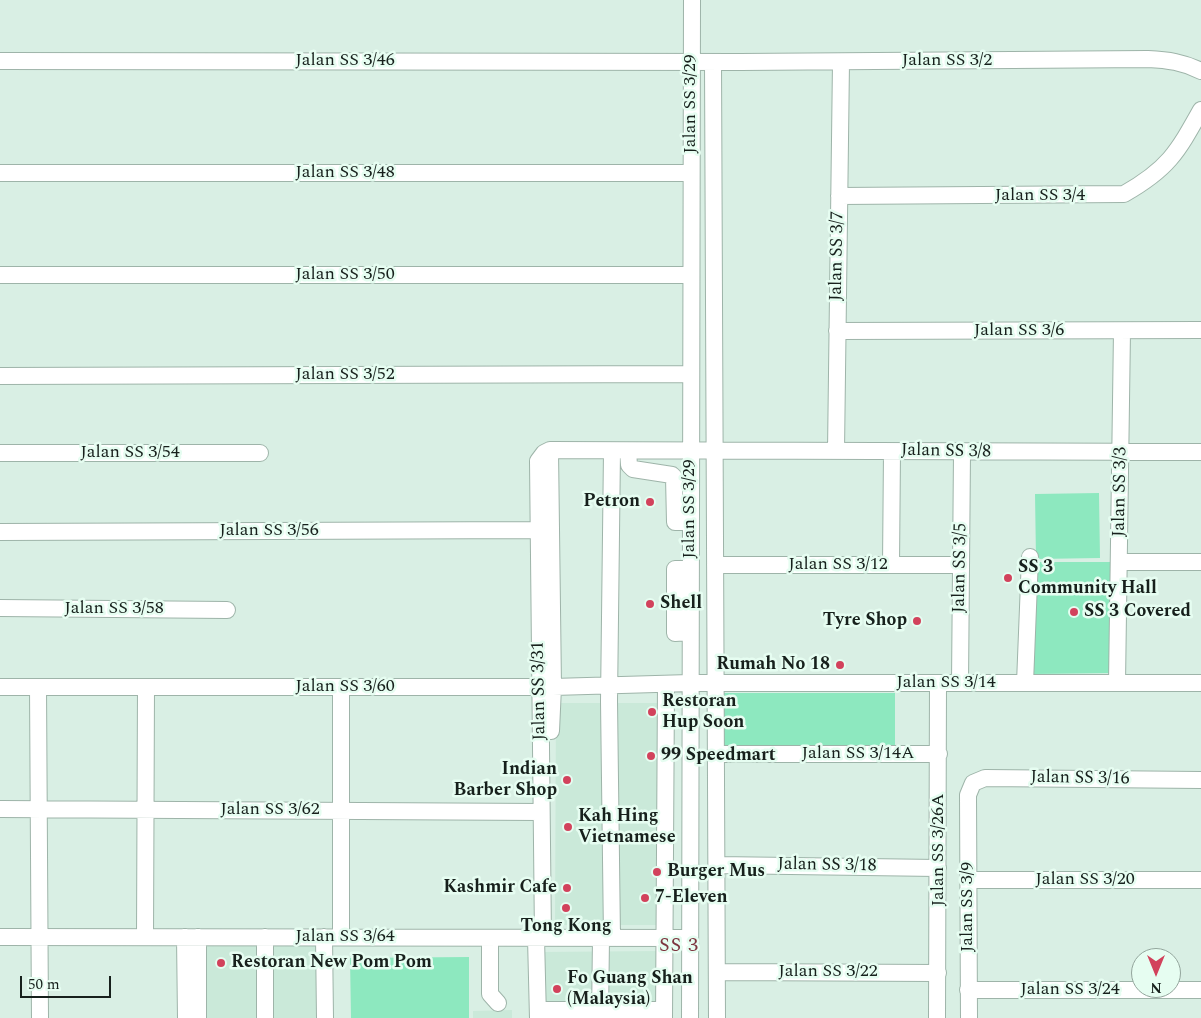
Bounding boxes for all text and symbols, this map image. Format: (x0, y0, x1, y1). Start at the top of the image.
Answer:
street label: Jalan SS 3/46 (295, 50, 395, 72)
street label: Jalan SS 3/2 (902, 50, 992, 72)
street label: Jalan SS 3/29 (680, 54, 702, 154)
street label: Jalan SS 3/48 (295, 162, 395, 184)
street label: Jalan SS 3/4 (995, 185, 1085, 207)
street label: Jalan SS 3/7 (826, 211, 850, 301)
street label: Jalan SS 3/50 (295, 264, 395, 286)
street label: Jalan SS 3/6 (974, 320, 1064, 342)
street label: Jalan SS 3/52 (295, 364, 395, 386)
street label: Jalan SS 3/8 (901, 440, 991, 464)
street label: Jalan SS 3/54 (80, 442, 180, 464)
street label: Jalan SS 3/3 (1109, 447, 1133, 537)
street label: Jalan SS 3/29 (679, 459, 701, 559)
place label: Petron (583, 491, 640, 513)
marker: Petron (644, 496, 656, 508)
street label: Jalan SS 3/56 (219, 520, 319, 542)
street label: Jalan SS 3/5 (949, 523, 973, 613)
street label: Jalan SS 3/12 (788, 554, 888, 576)
place label: SS 3 Community Hall (1018, 557, 1157, 600)
marker: SS 3 Community Hall (1002, 572, 1014, 584)
place label: Shell (660, 593, 702, 615)
street label: Jalan SS 3/58 (64, 598, 164, 620)
marker: Shell (644, 598, 656, 610)
place label: SS 3 Covered (1084, 601, 1191, 623)
marker: SS 3 Covered (1068, 606, 1080, 618)
place label: Tyre Shop (823, 610, 907, 632)
marker: Tyre Shop (911, 615, 923, 627)
street label: Jalan SS 3/31 (528, 641, 552, 741)
place label: Rumah No 18 (716, 654, 830, 676)
marker: Rumah No 18 (834, 659, 846, 671)
street label: Jalan SS 3/14 (896, 672, 996, 694)
street label: Jalan SS 3/60 (295, 676, 395, 698)
place label: Restoran Hup Soon (662, 691, 744, 734)
marker: Restoran Hup Soon (646, 706, 658, 718)
street label: Jalan SS 3/14A (802, 743, 914, 765)
place label: 99 Speedmart (661, 745, 776, 767)
marker: 99 Speedmart (645, 750, 657, 762)
place label: Indian Barber Shop (453, 759, 557, 802)
street label: Jalan SS 3/16 (1030, 767, 1130, 791)
marker: Indian Barber Shop (561, 774, 573, 786)
street label: Jalan SS 3/26A (928, 794, 950, 906)
street label: Jalan SS 3/62 (220, 799, 320, 821)
place label: Kah Hing Vietnamese (578, 806, 676, 849)
marker: Kah Hing Vietnamese (562, 821, 574, 833)
street label: Jalan SS 3/18 (777, 854, 877, 878)
place label: Burger Mus (667, 861, 765, 883)
street label: Jalan SS 3/9 (957, 862, 979, 952)
marker: Burger Mus (651, 866, 663, 878)
street label: Jalan SS 3/20 (1035, 869, 1135, 891)
place label: Kashmir Cafe (443, 877, 557, 899)
marker: Kashmir Cafe (561, 882, 573, 894)
place label: 7-Eleven (655, 887, 728, 909)
marker: 7-Eleven (639, 892, 651, 904)
marker: Tong Kong (560, 902, 572, 914)
place label: Tong Kong (520, 916, 612, 938)
street label: Jalan SS 3/64 (295, 926, 395, 948)
district label: SS 3 (658, 935, 700, 959)
north arrow (1131, 948, 1181, 998)
place label: Restoran New Pom Pom (231, 952, 432, 974)
marker: Restoran New Pom Pom (215, 957, 227, 969)
street label: Jalan SS 3/22 (778, 961, 878, 983)
scale bar (22, 966, 114, 998)
place label: Fo Guang Shan (Malaysia) (567, 968, 693, 1011)
text: 50 m (28, 973, 60, 996)
text: N (1150, 977, 1162, 998)
street label: Jalan SS 3/24 (1020, 979, 1120, 1001)
marker: Fo Guang Shan (Malaysia) (551, 983, 563, 995)

